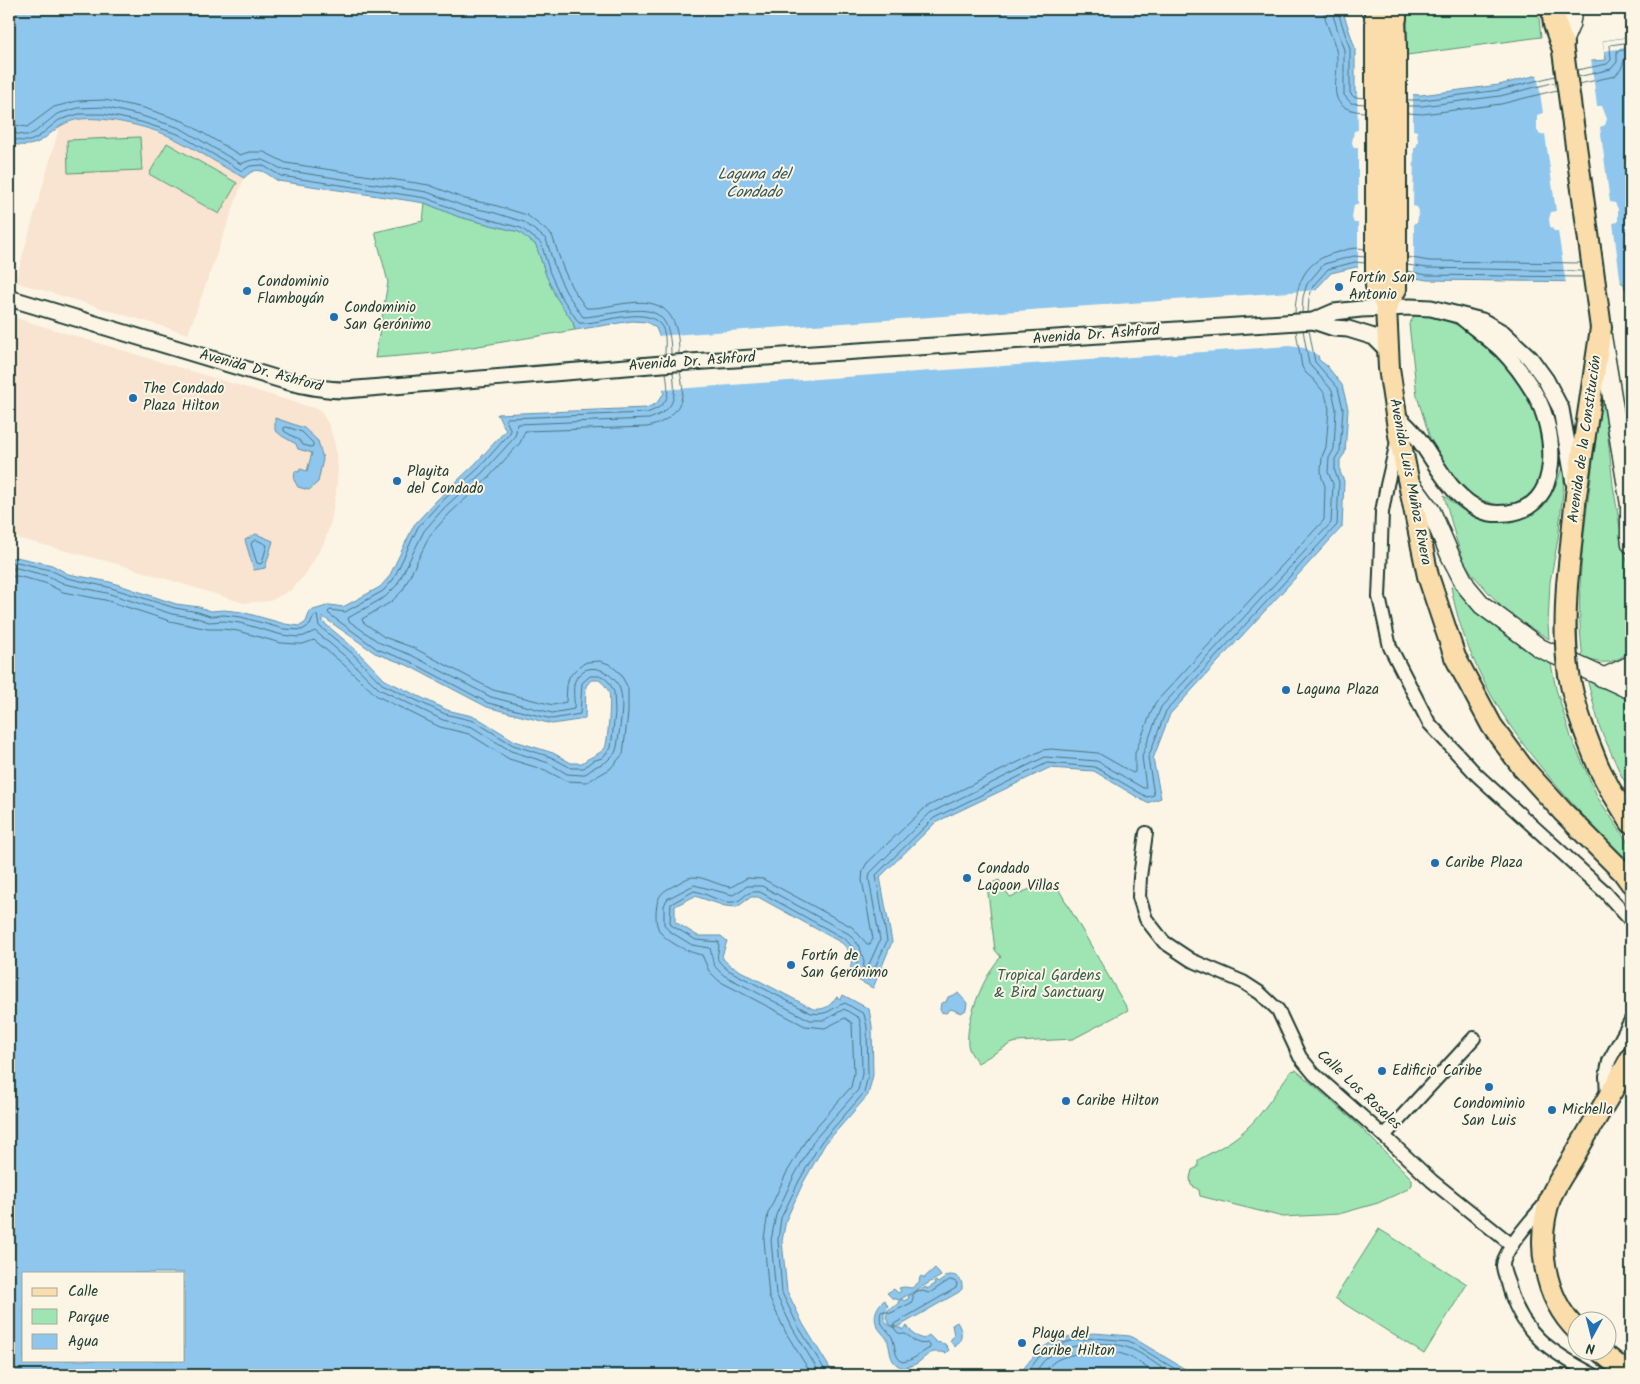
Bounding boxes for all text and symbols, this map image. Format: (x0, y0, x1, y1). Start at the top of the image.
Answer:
water label: Laguna del Condado (717, 162, 794, 205)
place label: Fortín San Antonio (1349, 266, 1415, 307)
place label: Condominio Flamboyán (257, 270, 329, 311)
marker: Fortín San Antonio (1333, 281, 1345, 293)
marker: Condominio Flamboyán (241, 285, 253, 297)
place label: Condominio San Gerónimo (344, 296, 431, 337)
marker: Condominio San Gerónimo (328, 311, 340, 323)
street label: Avenida Dr. Ashford (1032, 319, 1161, 351)
street label: Avenida Dr. Ashford (197, 343, 326, 399)
street label: Avenida Dr. Ashford (628, 346, 757, 378)
street label: Avenida de la Constitución (1561, 354, 1609, 524)
place label: The Condado Plaza Hilton (143, 377, 225, 418)
marker: The Condado Plaza Hilton (127, 392, 139, 404)
street label: Avenida Luis Muñoz Rivera (1382, 397, 1438, 567)
place label: Playita del Condado (407, 460, 484, 501)
marker: Playita del Condado (391, 475, 403, 487)
place label: Laguna Plaza (1296, 678, 1379, 702)
marker: Laguna Plaza (1280, 684, 1292, 696)
place label: Caribe Plaza (1445, 851, 1523, 875)
place label: Condado Lagoon Villas (977, 857, 1060, 898)
marker: Caribe Plaza (1429, 857, 1441, 869)
marker: Condado Lagoon Villas (961, 872, 973, 884)
place label: Fortín de San Gerónimo (801, 944, 888, 985)
marker: Fortín de San Gerónimo (785, 959, 797, 971)
park label: Tropical Gardens & Bird Sanctuary (994, 964, 1105, 1005)
street label: Calle Los Rosales (1311, 1044, 1408, 1136)
place label: Edificio Caribe (1392, 1059, 1482, 1083)
marker: Edificio Caribe (1376, 1065, 1388, 1077)
marker: Condominio San Luis (1483, 1081, 1495, 1093)
place label: Caribe Hilton (1076, 1089, 1159, 1113)
place label: Condominio San Luis (1453, 1092, 1525, 1133)
marker: Caribe Hilton (1060, 1095, 1072, 1107)
place label: Michella (1562, 1098, 1613, 1122)
marker: Michella (1546, 1104, 1558, 1116)
legend (22, 1272, 185, 1362)
text: Calle (68, 1280, 98, 1304)
text: Parque (68, 1306, 109, 1330)
north arrow (1568, 1312, 1618, 1362)
place label: Playa del Caribe Hilton (1032, 1322, 1115, 1363)
text: Agua (68, 1330, 99, 1354)
text: N (1585, 1336, 1596, 1359)
marker: Playa del Caribe Hilton (1016, 1337, 1028, 1349)

